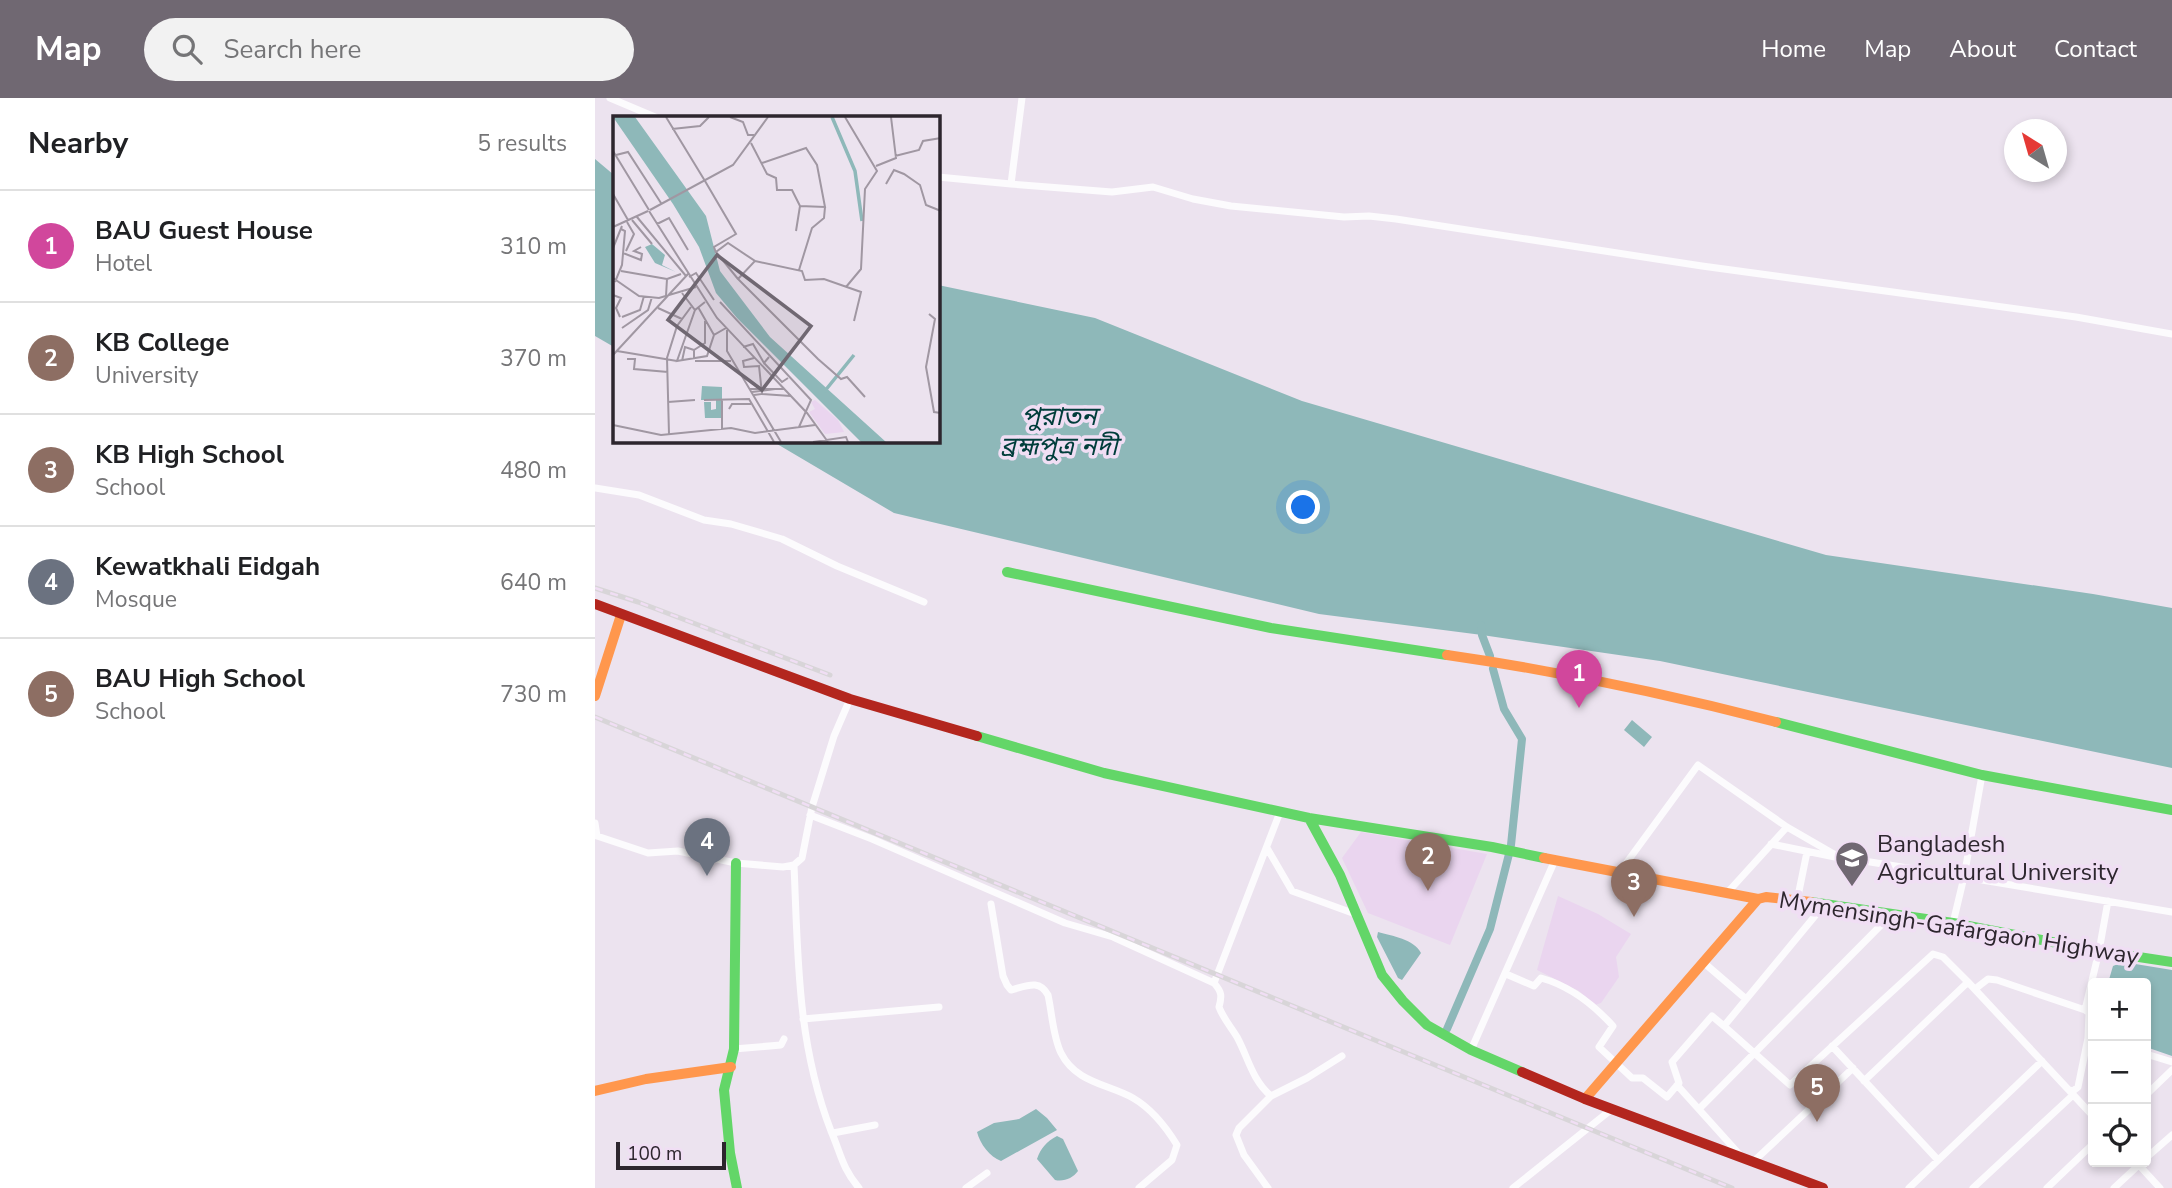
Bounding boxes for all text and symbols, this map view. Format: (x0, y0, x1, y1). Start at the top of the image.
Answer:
search box (144, 18, 634, 81)
text: Map (35, 27, 102, 72)
icon: search (168, 30, 206, 68)
text: Search here (224, 32, 361, 67)
text: Home (1761, 33, 1826, 65)
text: Map (1864, 33, 1911, 65)
text: About (1949, 33, 2016, 65)
text: Contact (2054, 33, 2137, 65)
inset map (613, 116, 940, 443)
north arrow (2004, 119, 2067, 182)
text: Nearby (28, 123, 128, 164)
text: 5 results (477, 128, 567, 159)
text: BAU Guest House (95, 213, 313, 248)
text: 1 (44, 231, 58, 262)
text: 310 m (500, 231, 567, 262)
text: Hotel (95, 248, 152, 279)
text: KB College (95, 325, 229, 360)
text: 2 (44, 343, 58, 374)
text: 370 m (500, 343, 567, 374)
text: University (95, 360, 199, 391)
water label: পুরাতন ব্রহ্মপুত্র নদী (1000, 399, 1123, 464)
text: KB High School (95, 437, 284, 472)
text: 3 (44, 455, 58, 486)
text: 480 m (500, 455, 567, 486)
text: School (95, 472, 165, 503)
your location (1286, 490, 1320, 524)
text: Kewatkhali Eidgah (95, 549, 320, 584)
text: 4 (44, 567, 58, 598)
text: 640 m (500, 567, 567, 598)
text: Mosque (95, 584, 177, 615)
pin: 1 (1556, 650, 1602, 708)
text: BAU High School (95, 661, 305, 696)
text: 5 (44, 679, 58, 710)
text: 730 m (500, 679, 567, 710)
text: School (95, 696, 165, 727)
pin: 4 (684, 818, 730, 876)
place label: Bangladesh Agricultural University (1877, 828, 2119, 888)
pin: 2 (1405, 833, 1451, 891)
school or university icon: Bangladesh Agricultural University (1833, 839, 1871, 888)
pin: 3 (1611, 859, 1657, 917)
street label: Mymensingh-Gafargaon Highway (1777, 884, 2142, 972)
map controls (2088, 978, 2151, 1167)
button: + (2088, 978, 2151, 1041)
button: − (2088, 1041, 2151, 1104)
pin: 5 (1794, 1064, 1840, 1122)
button: locate (2088, 1104, 2151, 1167)
scale bar (616, 1139, 726, 1171)
text: 100 m (627, 1141, 682, 1167)

